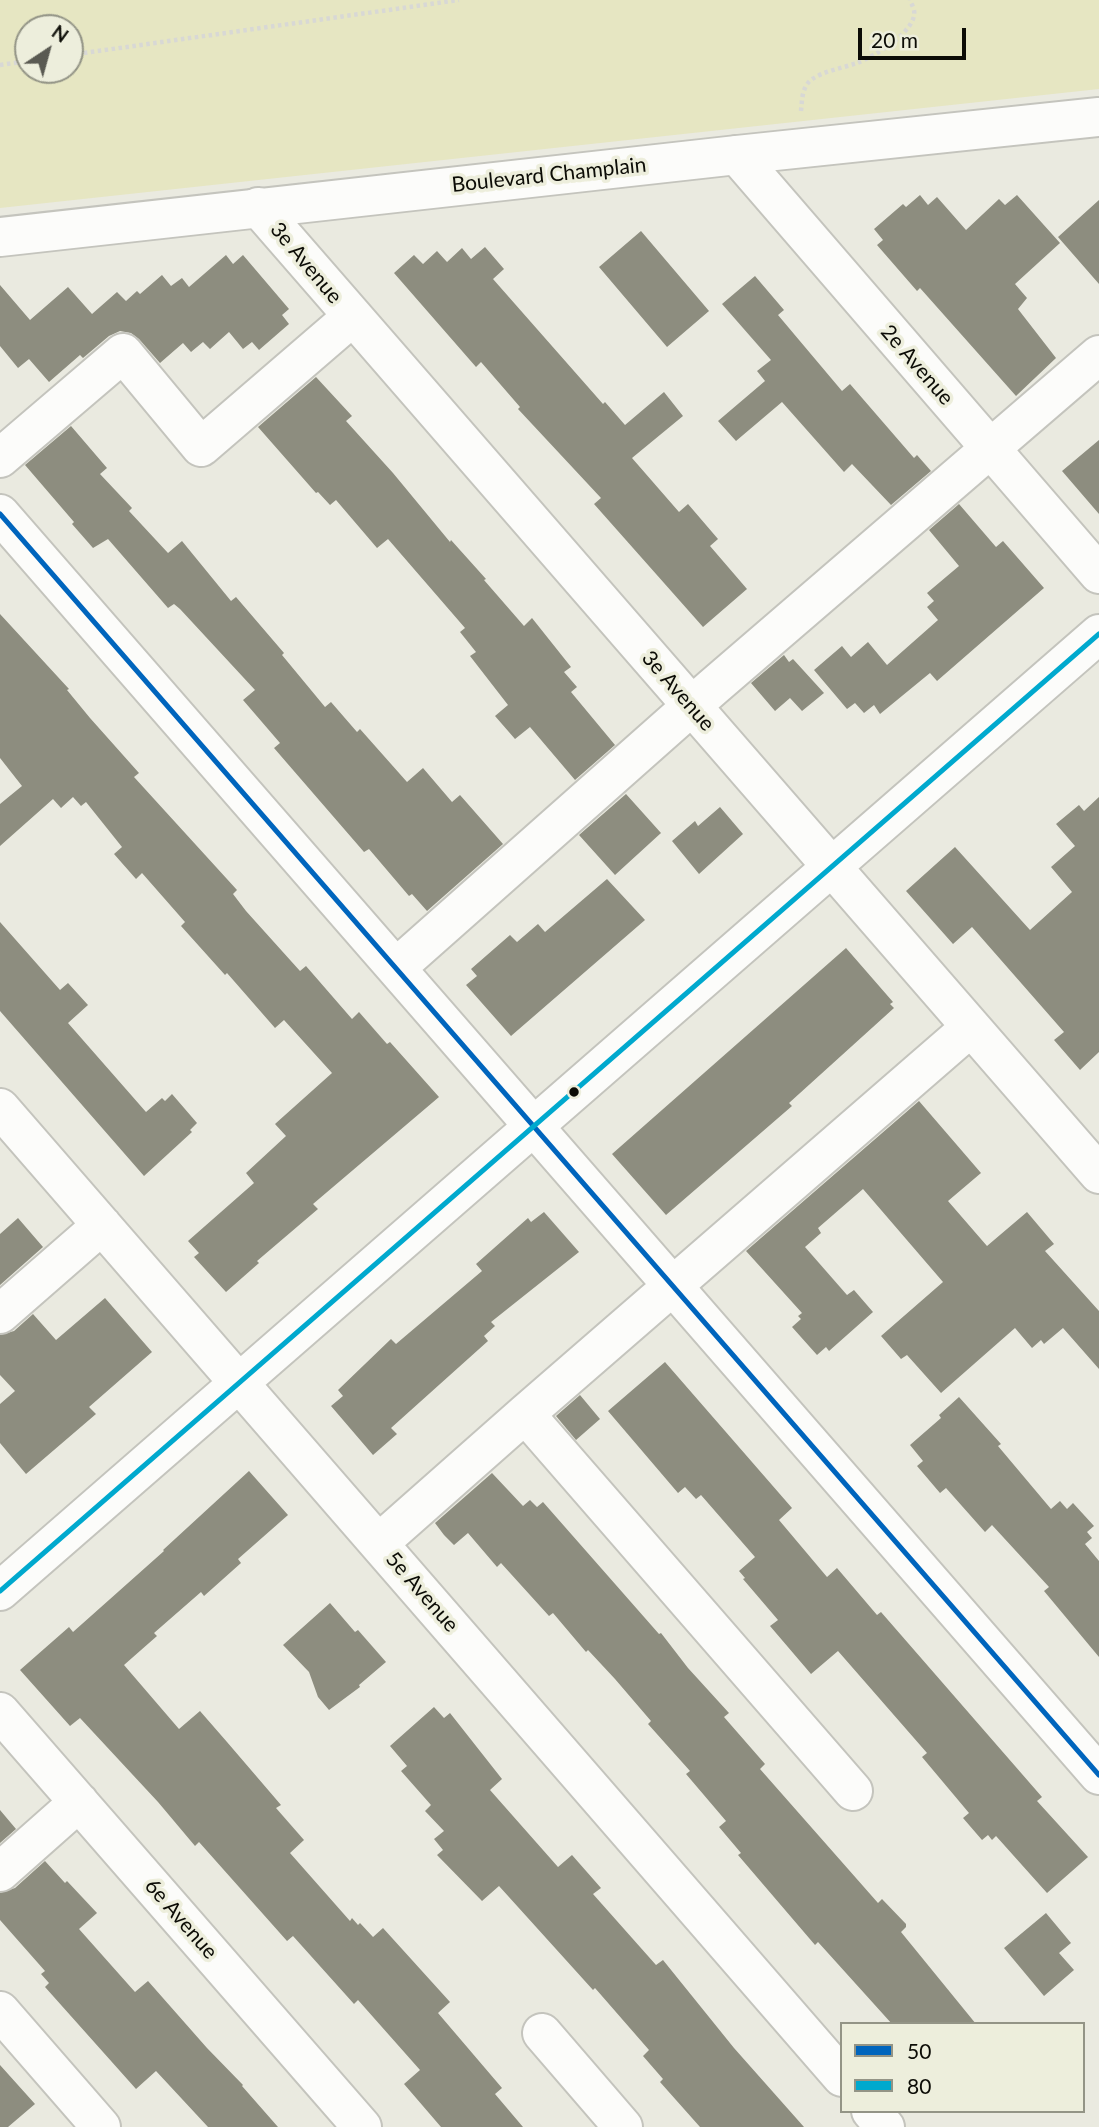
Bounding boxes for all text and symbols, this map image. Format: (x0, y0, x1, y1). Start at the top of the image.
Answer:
north arrow (14, 14, 84, 84)
scale bar (861, 14, 970, 58)
text: N (48, 20, 73, 47)
text: 20 m (871, 27, 918, 52)
street label: Boulevard Champlain (450, 152, 648, 198)
street label: 3e Avenue (265, 217, 347, 309)
street label: 2e Avenue (875, 320, 959, 410)
street label: 3e Avenue (636, 646, 720, 736)
unlabelled marker (567, 1085, 581, 1099)
street label: 5e Avenue (380, 1547, 464, 1637)
street label: 6e Avenue (139, 1874, 223, 1964)
legend (840, 2022, 1085, 2113)
text: 50 (907, 2038, 931, 2063)
text: 80 (907, 2073, 931, 2098)

